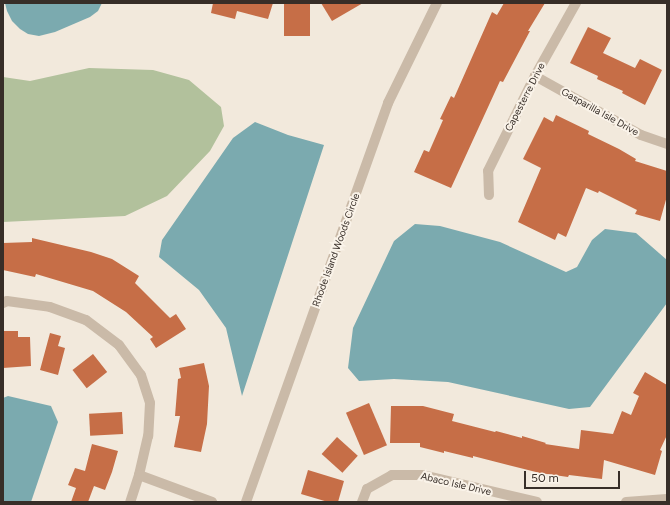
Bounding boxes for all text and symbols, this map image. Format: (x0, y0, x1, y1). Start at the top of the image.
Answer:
street label: Capesterre Drive (503, 61, 547, 133)
street label: Gasparilla Isle Drive (559, 86, 641, 138)
street label: Rhode Island Woods Circle (310, 192, 362, 308)
scale bar (526, 463, 622, 489)
street label: Abaco Isle Drive (420, 470, 492, 498)
text: 50 m (531, 471, 559, 485)

